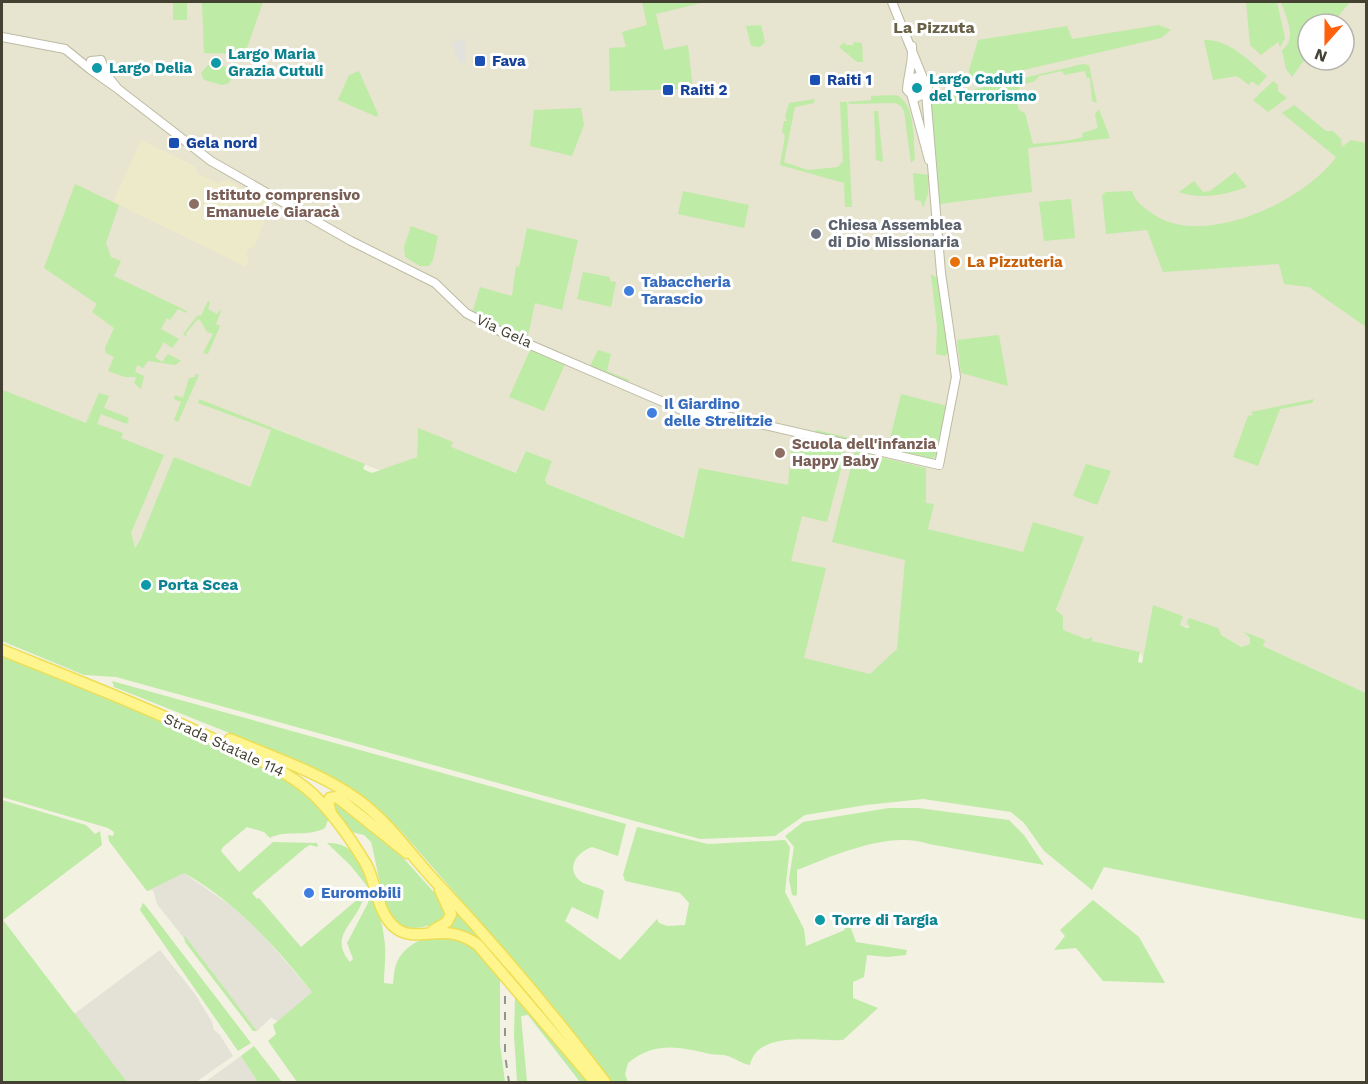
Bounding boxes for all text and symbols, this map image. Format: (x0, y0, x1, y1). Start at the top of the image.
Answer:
north arrow (1296, 12, 1356, 72)
district label: La Pizzuta (893, 18, 975, 37)
place label: Largo Maria Grazia Cutuli (228, 45, 323, 80)
text: N (1312, 45, 1330, 67)
place label: Fava (492, 52, 526, 70)
marker: Fava (473, 54, 487, 68)
marker: Largo Maria Grazia Cutuli (209, 56, 223, 70)
place label: Largo Delia (109, 59, 192, 77)
marker: Largo Delia (90, 61, 104, 75)
place label: Largo Caduti del Terrorismo (929, 70, 1037, 105)
place label: Raiti 1 (827, 71, 872, 89)
marker: Raiti 1 (808, 73, 822, 87)
place label: Raiti 2 (680, 81, 728, 99)
marker: Largo Caduti del Terrorismo (910, 81, 924, 95)
marker: Raiti 2 (661, 83, 675, 97)
place label: Gela nord (186, 134, 257, 152)
marker: Gela nord (167, 136, 181, 150)
place label: Istituto comprensivo Emanuele Giaracà (206, 186, 360, 221)
marker: Istituto comprensivo Emanuele Giaracà (187, 197, 201, 211)
place label: Chiesa Assemblea di Dio Missionaria (828, 216, 962, 251)
marker: Chiesa Assemblea di Dio Missionaria (809, 227, 823, 241)
place label: La Pizzuteria (967, 253, 1063, 271)
marker: La Pizzuteria (948, 255, 962, 269)
place label: Tabaccheria Tarascio (641, 273, 731, 308)
marker: Tabaccheria Tarascio (622, 284, 636, 298)
street label: Via Gela (473, 310, 535, 352)
place label: Il Giardino delle Strelitzie (664, 395, 773, 430)
marker: Il Giardino delle Strelitzie (645, 406, 659, 420)
place label: Scuola dell'infanzia Happy Baby (792, 435, 937, 470)
marker: Scuola dell'infanzia Happy Baby (773, 446, 787, 460)
place label: Porta Scea (158, 576, 238, 594)
marker: Porta Scea (139, 578, 153, 592)
street label: Strada Statale 114 (161, 709, 287, 781)
place label: Euromobili (321, 884, 401, 902)
marker: Euromobili (302, 886, 316, 900)
place label: Torre di Targia (832, 911, 938, 929)
marker: Torre di Targia (813, 913, 827, 927)

